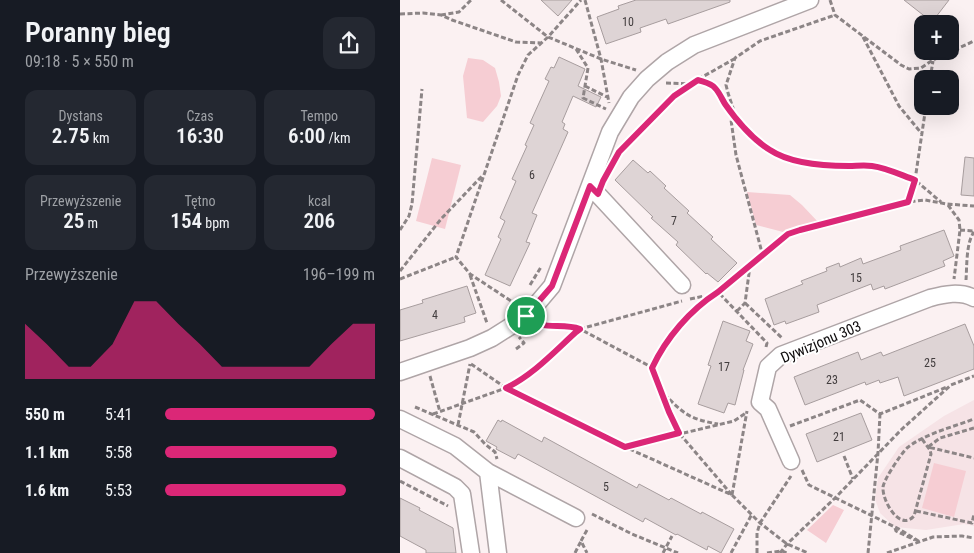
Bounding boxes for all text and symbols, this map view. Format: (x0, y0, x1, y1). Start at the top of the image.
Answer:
house number: 10 (622, 15, 634, 29)
map controls (914, 15, 959, 115)
button: + (914, 15, 959, 60)
text: Poranny bieg (25, 16, 171, 49)
button: share (323, 17, 375, 69)
text: 09:18 · 5 × 550 m (25, 52, 134, 71)
button: − (914, 70, 959, 115)
text: Dystans (59, 108, 103, 124)
text: Czas (186, 108, 214, 124)
text: Tempo (301, 108, 338, 124)
text: 2.75 (52, 124, 89, 148)
text: 16:30 (176, 124, 224, 148)
text: 6:00 (288, 124, 325, 148)
text: km (89, 130, 110, 146)
text: /km (325, 130, 351, 146)
house number: 6 (529, 168, 535, 182)
text: Przewyższenie (40, 193, 121, 209)
text: Tętno (184, 193, 216, 209)
text: kcal (308, 193, 331, 209)
text: 25 (63, 209, 84, 233)
text: 154 (170, 209, 202, 233)
text: 206 (303, 209, 335, 233)
house number: 7 (671, 214, 677, 228)
text: m (84, 215, 98, 231)
text: bpm (202, 215, 230, 231)
text: Przewyższenie (25, 265, 118, 284)
text: 196–199 m (303, 265, 375, 284)
house number: 15 (850, 271, 862, 285)
pin (505, 295, 547, 337)
icon: arrive (512, 302, 540, 330)
house number: 4 (432, 308, 438, 322)
street label: Dywizjonu 303 (778, 317, 864, 367)
house number: 25 (924, 356, 936, 370)
house number: 17 (718, 360, 730, 374)
house number: 23 (826, 373, 838, 387)
text: 550 m (25, 405, 65, 424)
text: 5:41 (105, 405, 132, 424)
house number: 21 (833, 430, 845, 444)
text: 1.1 km (25, 443, 69, 462)
text: 5:58 (105, 443, 132, 462)
house number: 5 (603, 480, 609, 494)
text: 1.6 km (25, 481, 69, 500)
text: 5:53 (105, 481, 132, 500)

